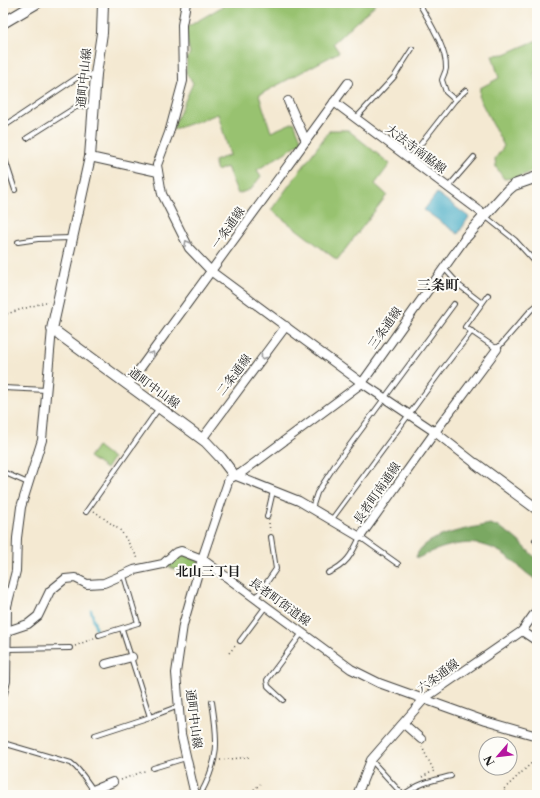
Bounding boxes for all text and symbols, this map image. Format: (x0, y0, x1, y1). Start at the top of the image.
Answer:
street label: 通町中山線 (73, 47, 94, 109)
street label: 大法寺南脇線 (383, 121, 450, 176)
street label: 一条通線 (208, 204, 248, 252)
one-way arrow (184, 240, 191, 247)
district label: 三条町 (417, 276, 460, 294)
street label: 三条通線 (365, 304, 405, 352)
street label: 二条通線 (213, 351, 254, 398)
one-way arrow (147, 352, 154, 359)
one-way arrow (261, 353, 268, 360)
street label: 通町中山線 (126, 364, 183, 411)
street label: 長者町南通線 (350, 459, 403, 527)
district label: 北山三丁目 (175, 563, 241, 579)
street label: 長者町街道線 (247, 574, 314, 629)
street label: 六条通線 (414, 655, 462, 696)
street label: 通町中山線 (183, 688, 206, 750)
north arrow (478, 736, 518, 776)
text: N (481, 753, 498, 768)

